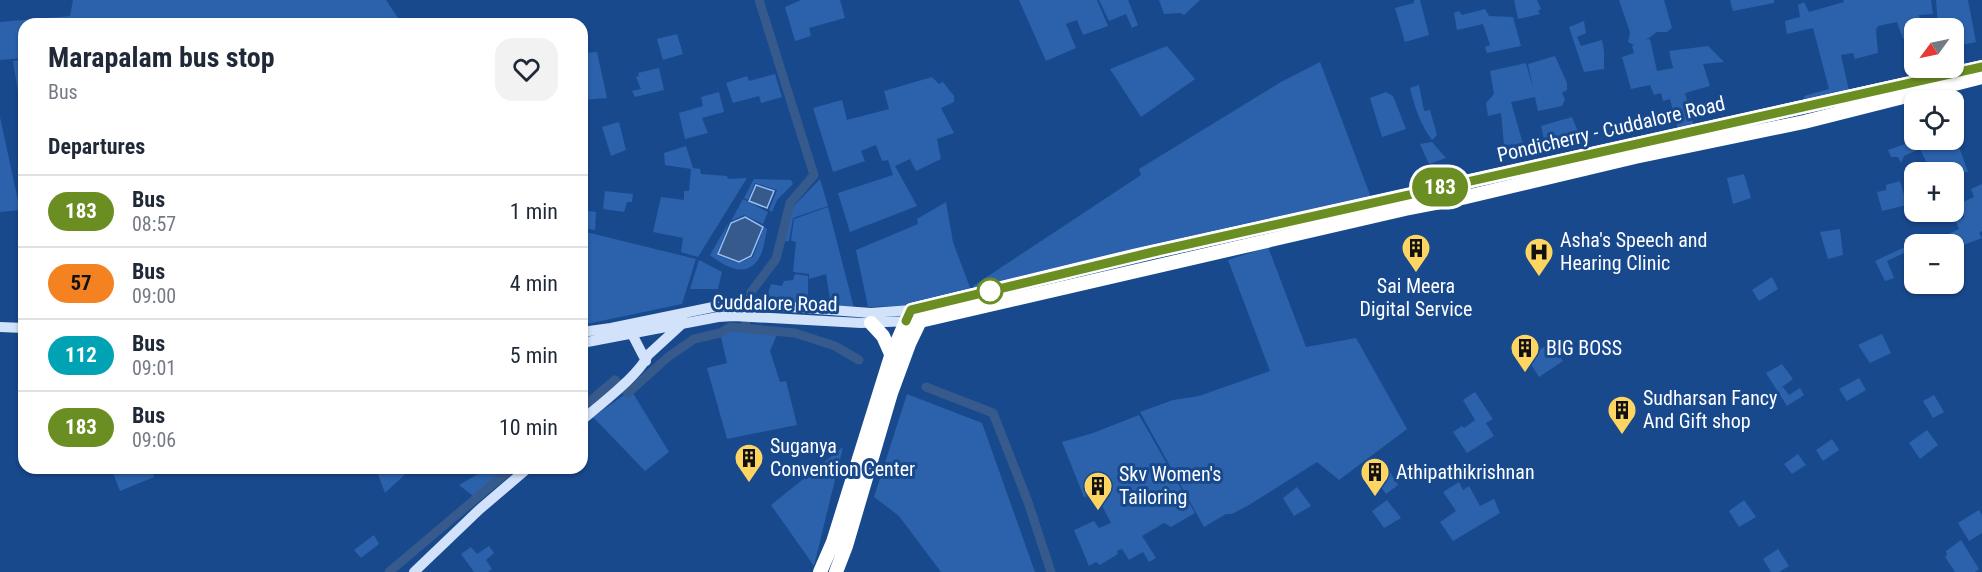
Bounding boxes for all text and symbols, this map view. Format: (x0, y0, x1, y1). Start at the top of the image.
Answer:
north arrow (1904, 18, 1964, 78)
map controls (1904, 18, 1964, 294)
button: heart (495, 38, 558, 101)
text: Marapalam bus stop (48, 41, 275, 74)
text: Bus (48, 80, 78, 104)
button: locate (1904, 90, 1964, 150)
street label: Pondicherry - Cuddalore Road (1495, 91, 1727, 167)
text: Departures (48, 134, 145, 159)
button: + (1904, 162, 1964, 222)
line badge: 183 (1406, 168, 1474, 207)
text: 183 (1424, 175, 1456, 199)
text: Bus (132, 187, 165, 212)
text: 183 (65, 199, 97, 223)
text: 1 min (510, 199, 558, 224)
text: 08:57 (132, 212, 176, 236)
place label: Asha's Speech and Hearing Clinic (1560, 228, 1707, 275)
building icon: Sai Meera Digital Service (1400, 232, 1432, 274)
button: − (1904, 234, 1964, 294)
hospital icon: Asha's Speech and Hearing Clinic (1523, 236, 1555, 278)
text: Bus (132, 259, 165, 284)
text: 57 (70, 271, 92, 295)
text: 4 min (510, 271, 558, 296)
place label: Sai Meera Digital Service (1360, 274, 1472, 321)
unlabelled marker (977, 278, 1003, 304)
text: 09:00 (132, 284, 176, 308)
street label: Cuddalore Road (712, 290, 838, 316)
text: Bus (132, 331, 165, 356)
building icon: BIG BOSS (1509, 332, 1541, 374)
place label: BIG BOSS (1546, 336, 1622, 360)
text: 112 (65, 343, 97, 367)
text: 5 min (510, 343, 558, 368)
text: 09:01 (132, 356, 176, 380)
place label: Sudharsan Fancy And Gift shop (1643, 386, 1777, 433)
building icon: Sudharsan Fancy And Gift shop (1606, 394, 1638, 436)
text: Bus (132, 403, 165, 428)
text: 183 (65, 415, 97, 439)
text: 10 min (499, 415, 558, 440)
text: 09:06 (132, 428, 176, 452)
place label: Suganya Convention Center (770, 434, 915, 481)
building icon: Suganya Convention Center (733, 442, 765, 484)
building icon: Athipathikrishnan (1359, 456, 1391, 498)
place label: Athipathikrishnan (1396, 460, 1535, 484)
place label: Skv Women's Tailoring (1119, 462, 1221, 509)
building icon: Skv Women's Tailoring (1082, 470, 1114, 512)

